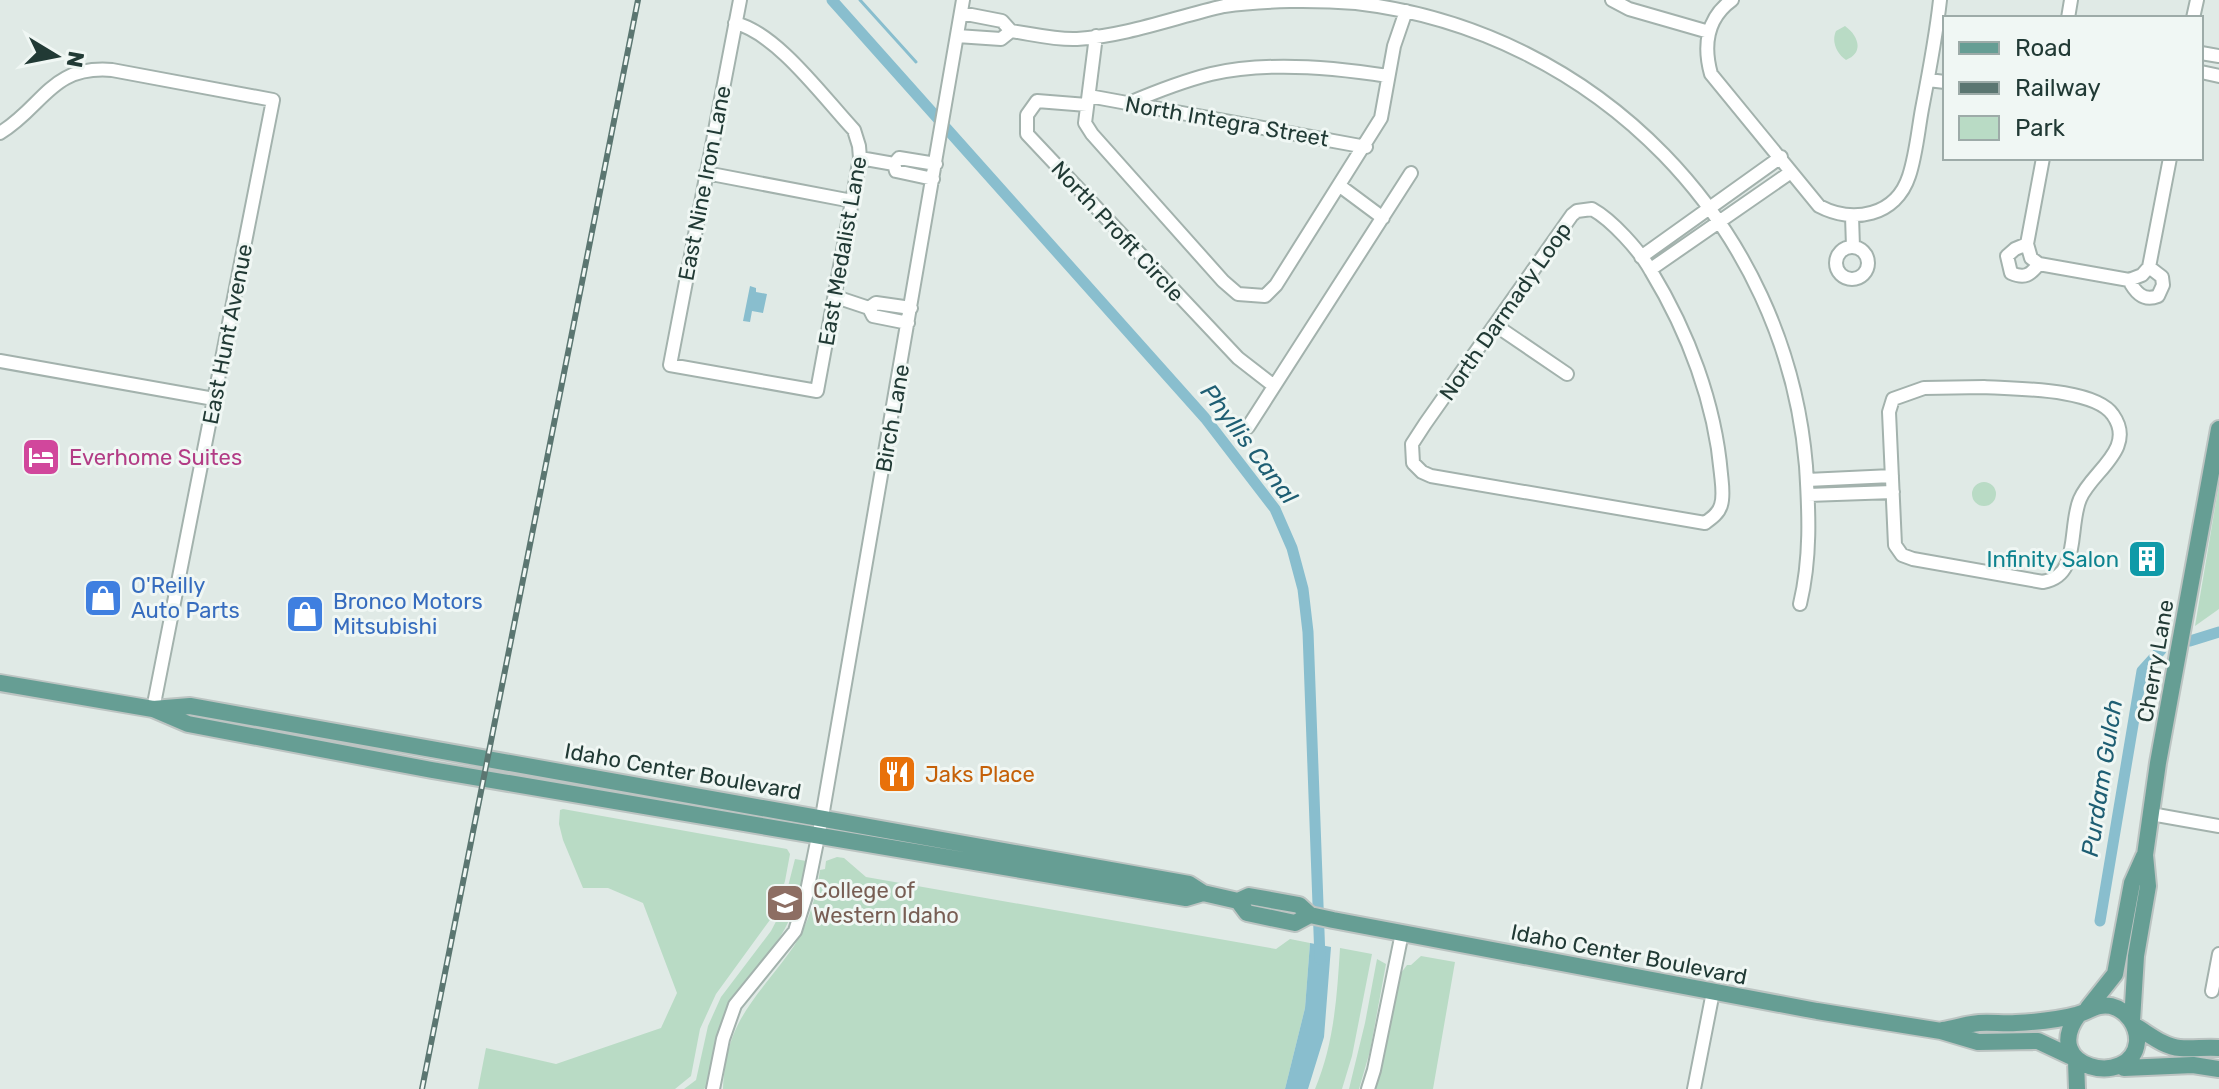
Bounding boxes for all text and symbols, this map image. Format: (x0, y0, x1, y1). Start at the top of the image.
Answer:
north arrow (16, 16, 96, 96)
legend (1943, 16, 2203, 160)
text: Road (2015, 34, 2072, 62)
text: N (61, 49, 90, 70)
text: Railway (2015, 74, 2101, 102)
street label: East Nine Iron Lane (672, 83, 737, 283)
street label: North Integra Street (1123, 90, 1331, 153)
text: Park (2015, 114, 2066, 142)
street label: East Medalist Lane (813, 154, 872, 348)
street label: North Profit Circle (1046, 155, 1190, 307)
street label: North Darmady Loop (1434, 217, 1577, 406)
street label: East Hunt Avenue (197, 242, 258, 427)
street label: Birch Lane (870, 362, 915, 474)
water label: Phyllis Canal (1195, 378, 1304, 510)
hotel icon: Everhome Suites (20, 436, 62, 478)
place label: Everhome Suites (69, 444, 242, 471)
building icon: Infinity Salon (2126, 538, 2168, 580)
place label: Infinity Salon (1986, 546, 2119, 573)
place label: O'Reilly Auto Parts (131, 572, 240, 624)
shop icon: O'Reilly Auto Parts (82, 577, 124, 619)
place label: Bronco Motors Mitsubishi (333, 588, 483, 640)
shop icon: Bronco Motors Mitsubishi (284, 593, 326, 635)
street label: Cherry Lane (2131, 598, 2180, 725)
water label: Purdam Gulch (2076, 697, 2128, 859)
street label: Idaho Center Boulevard (562, 737, 803, 806)
restaurant icon: Jaks Place (876, 753, 918, 795)
place label: Jaks Place (925, 761, 1035, 788)
place label: College of Western Idaho (813, 877, 959, 929)
school or university icon: College of Western Idaho (764, 882, 806, 924)
street label: Idaho Center Boulevard (1509, 918, 1749, 991)

